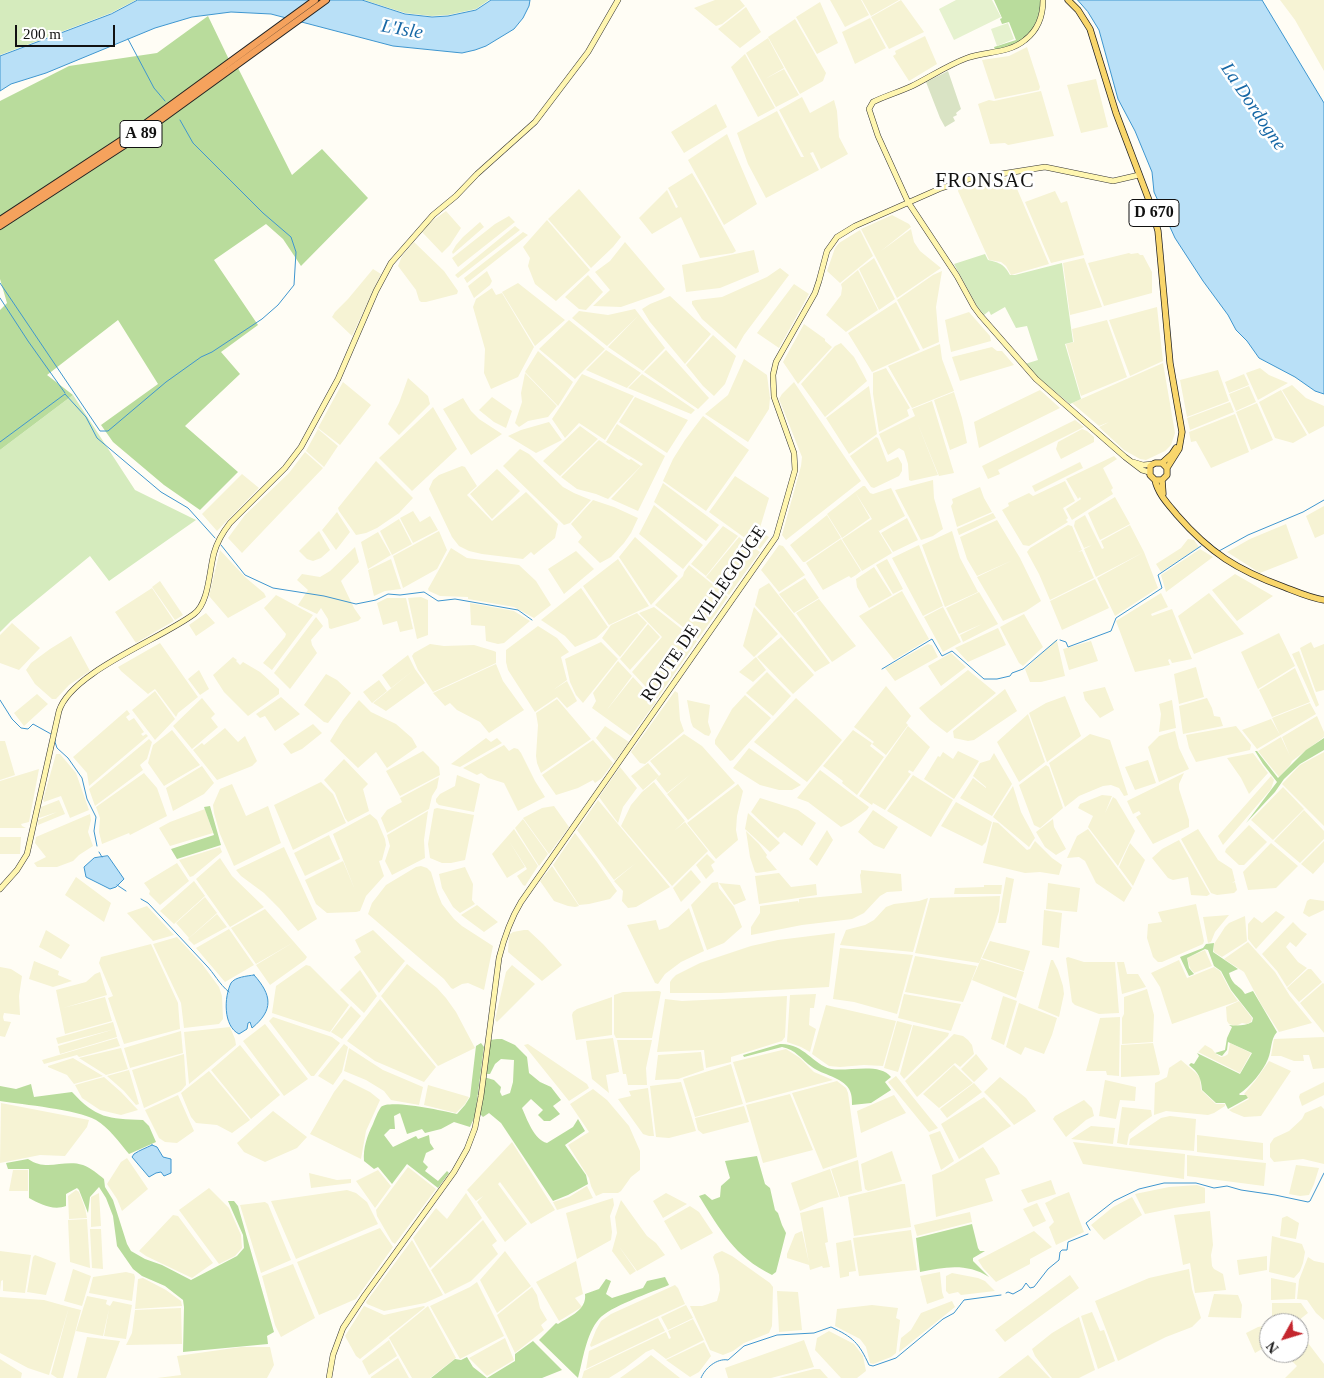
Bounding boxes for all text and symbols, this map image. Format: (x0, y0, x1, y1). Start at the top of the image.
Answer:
scale bar (18, 15, 118, 47)
water label: L'Isle (379, 15, 425, 45)
text: 200 m (23, 26, 61, 42)
water label: La Dordogne (1215, 59, 1291, 155)
road number: A 89 (120, 120, 162, 148)
district label: FRONSAC (934, 170, 1036, 194)
road number: D 670 (1129, 200, 1179, 227)
street label: ROUTE DE VILLEGOUGE (637, 522, 771, 706)
north arrow (1259, 1313, 1309, 1363)
text: N (1264, 1338, 1282, 1356)

